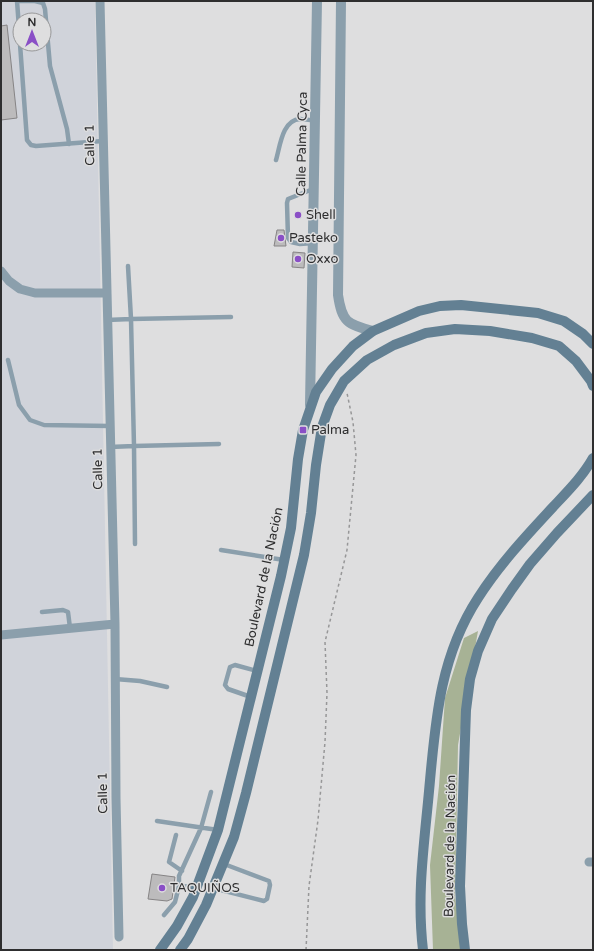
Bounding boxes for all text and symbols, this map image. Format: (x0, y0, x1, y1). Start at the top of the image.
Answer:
north arrow (12, 12, 52, 52)
text: N (28, 16, 36, 29)
street label: Calle Palma Cyca (293, 92, 311, 196)
street label: Calle 1 (82, 124, 98, 166)
place label: Shell (306, 207, 336, 223)
marker: Shell (293, 210, 303, 220)
place label: Pasteko (289, 230, 338, 246)
marker: Pasteko (276, 233, 286, 243)
place label: Oxxo (306, 251, 338, 267)
marker: Oxxo (293, 254, 303, 264)
place label: Palma (311, 422, 349, 438)
marker: Palma (298, 425, 308, 435)
street label: Calle 1 (90, 448, 106, 490)
street label: Boulevard de la Nación (241, 506, 287, 648)
street label: Calle 1 (95, 772, 111, 814)
street label: Boulevard de la Nación (441, 775, 459, 917)
place label: TAQUIÑOS (170, 880, 240, 896)
marker: TAQUIÑOS (157, 883, 167, 893)

